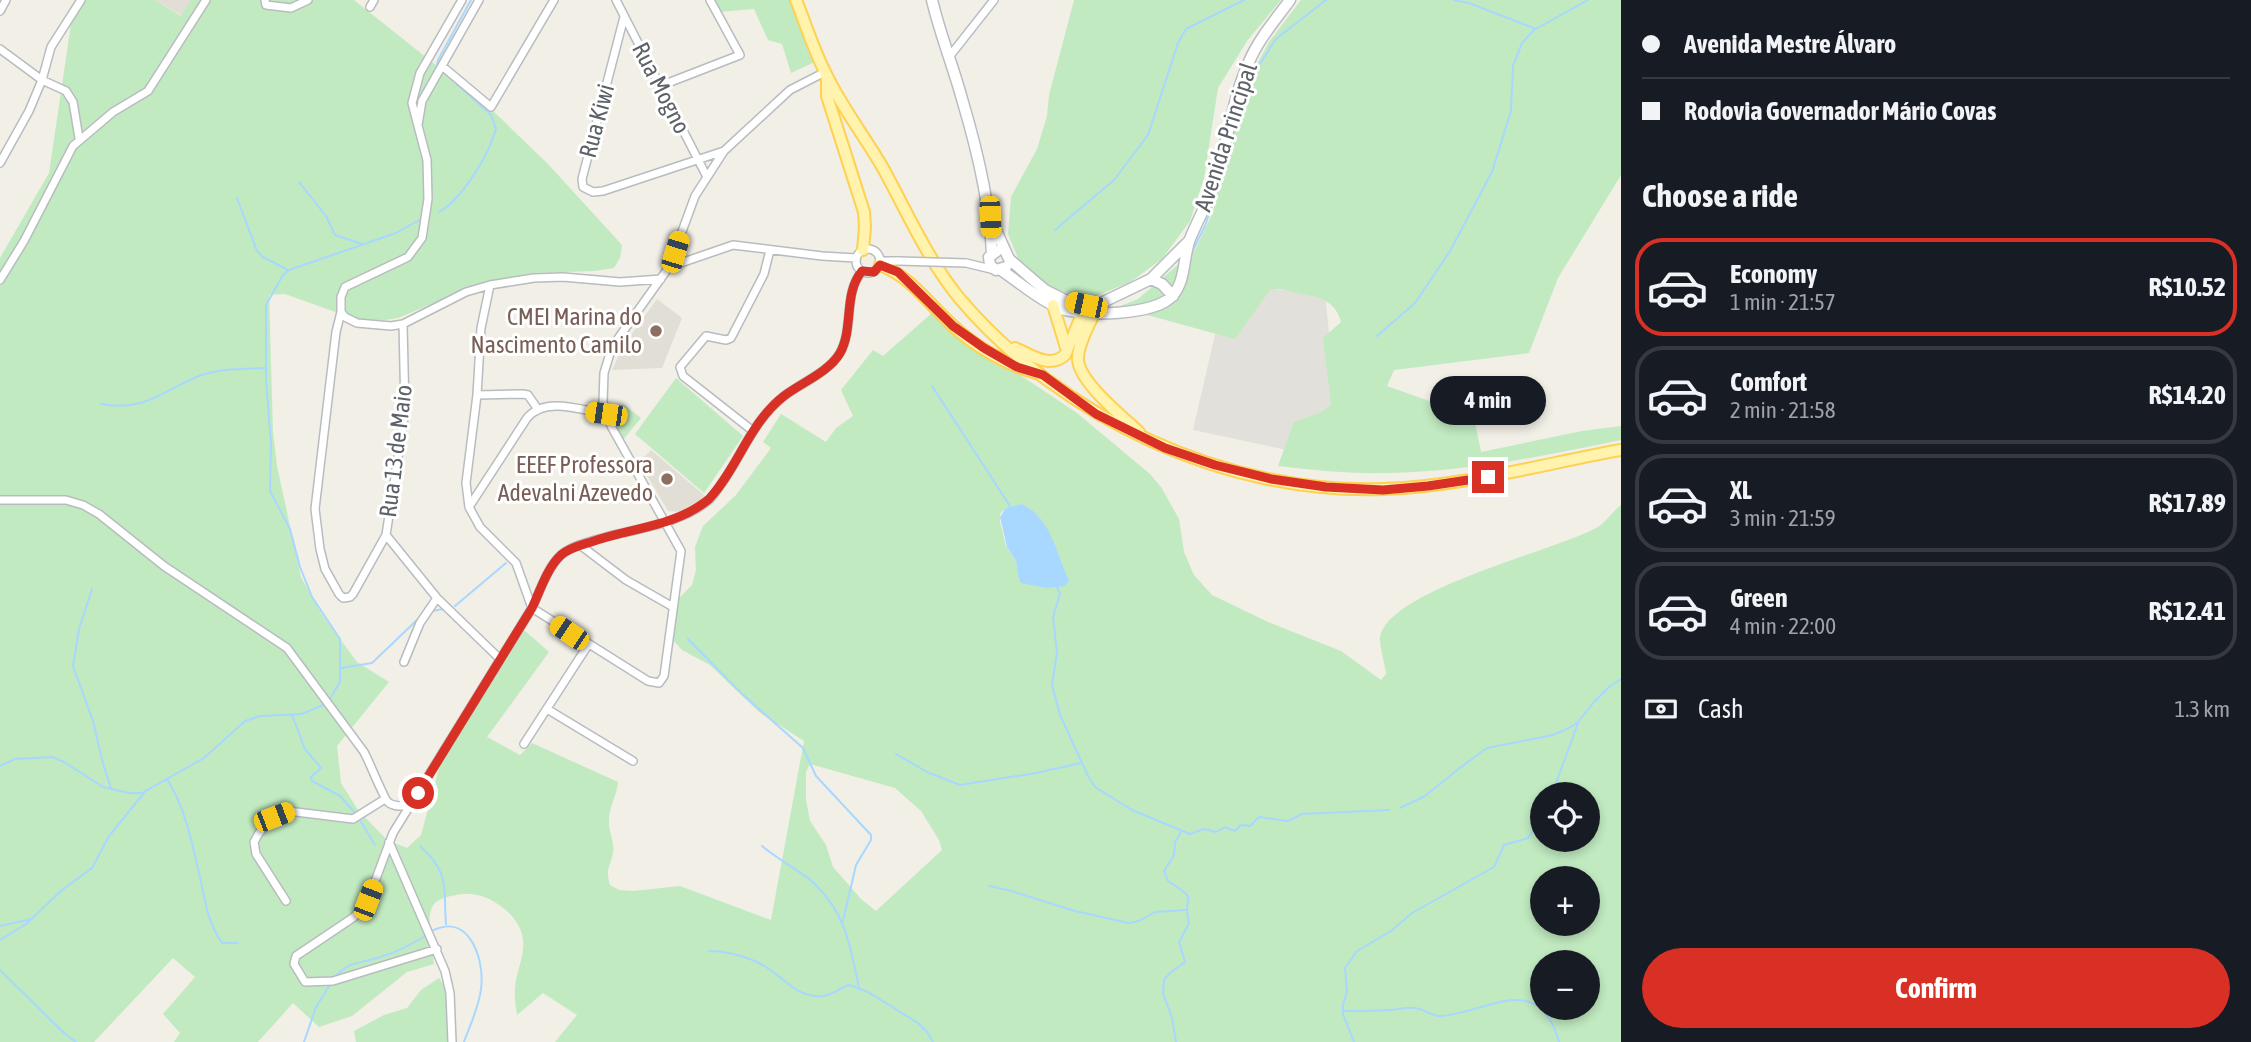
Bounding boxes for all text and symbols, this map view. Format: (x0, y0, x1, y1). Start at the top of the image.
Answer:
text: Avenida Mestre Álvaro (1684, 29, 1896, 59)
street label: Rua Mogno (627, 38, 696, 138)
street label: Avenida Principal (1189, 59, 1262, 215)
street label: Rua Kiwi (574, 81, 619, 161)
text: Rodovia Governador Mário Covas (1684, 96, 1996, 126)
text: Choose a ride (1642, 177, 1798, 214)
car (979, 195, 1002, 239)
car (659, 229, 692, 275)
icon: car (1646, 256, 1709, 319)
text: Economy (1730, 259, 1817, 289)
text: R$10.52 (2149, 272, 2226, 302)
text: 1 min · 21:57 (1730, 289, 1836, 315)
car (1064, 290, 1109, 320)
place label: CMEI Marina do Nascimento Camilo (471, 303, 642, 358)
marker: CMEI Marina do Nascimento Camilo (648, 323, 664, 339)
icon: car (1646, 364, 1709, 427)
text: Comfort (1730, 367, 1807, 397)
callout: 4 min (1430, 376, 1546, 424)
text: R$14.20 (2149, 380, 2226, 410)
street label: Rua 13 de Maio (374, 383, 417, 519)
text: 4 min (1465, 387, 1511, 413)
text: 2 min · 21:58 (1730, 397, 1836, 423)
car (584, 401, 629, 427)
place label: EEEF Professora Adevalni Azevedo (498, 451, 653, 506)
route end (1472, 461, 1504, 493)
marker: EEEF Professora Adevalni Azevedo (659, 471, 675, 487)
icon: car (1646, 472, 1709, 535)
text: XL (1730, 475, 1752, 505)
text: R$17.89 (2149, 488, 2226, 518)
text: 3 min · 21:59 (1730, 505, 1836, 531)
icon: car (1646, 580, 1709, 643)
text: Green (1730, 583, 1788, 613)
text: R$12.41 (2149, 596, 2226, 626)
car (546, 613, 593, 653)
text: 4 min · 22:00 (1730, 613, 1836, 639)
icon: cash (1642, 690, 1680, 728)
text: Cash (1698, 694, 1744, 724)
text: 1.3 km (2174, 696, 2230, 722)
route start (402, 777, 434, 809)
map controls (1530, 782, 1600, 1020)
button: locate (1530, 782, 1600, 852)
car (251, 800, 298, 834)
button: + (1530, 866, 1600, 936)
car (351, 877, 386, 923)
button: Confirm (1642, 948, 2230, 1028)
button: − (1530, 950, 1600, 1020)

